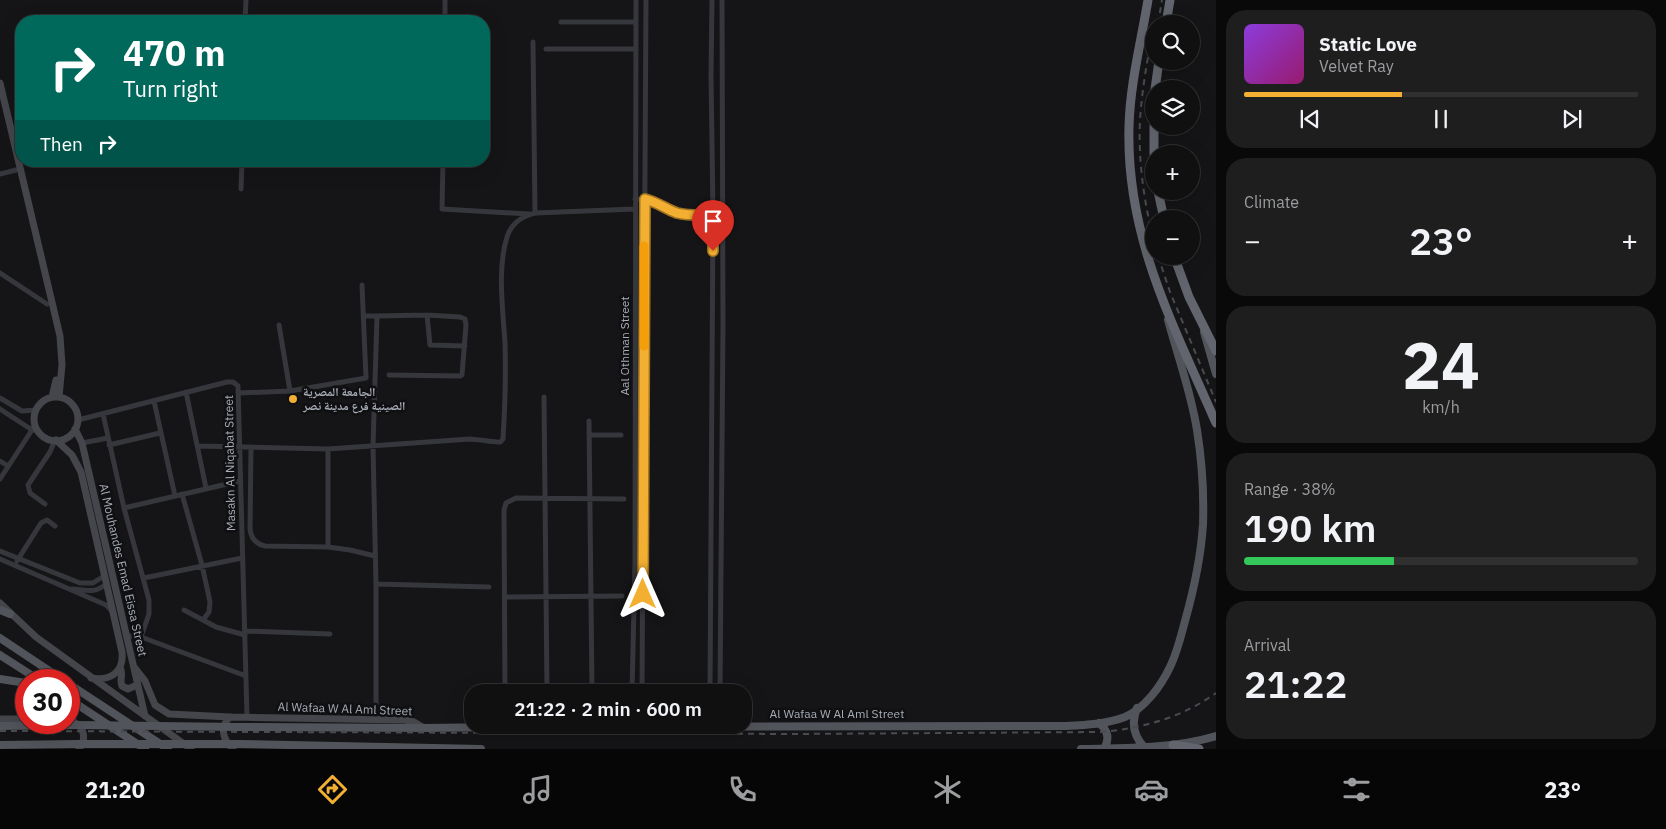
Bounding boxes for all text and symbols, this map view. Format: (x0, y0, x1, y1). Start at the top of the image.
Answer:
map controls (1145, 15, 1200, 265)
button: search (1145, 15, 1200, 70)
text: 470 m (123, 30, 226, 76)
text: Static Love (1319, 32, 1417, 56)
icon: right (40, 35, 105, 100)
text: Velvet Ray (1319, 56, 1394, 76)
text: Turn right (123, 74, 218, 103)
button: layers (1145, 80, 1200, 135)
icon: previous (1296, 105, 1324, 133)
icon: pause (1427, 105, 1455, 133)
icon: next (1558, 105, 1586, 133)
icon: right (93, 130, 121, 158)
text: Then (40, 132, 83, 156)
button: + (1145, 145, 1200, 200)
text: Climate (1244, 192, 1299, 212)
pin (692, 200, 734, 251)
icon: arrive (699, 207, 727, 235)
button: − (1145, 210, 1200, 265)
text: 23° (1409, 216, 1473, 265)
text: − (1244, 222, 1261, 259)
text: + (1621, 222, 1638, 259)
street label: Aal Othman Street (617, 296, 632, 396)
text: 24 (1402, 322, 1480, 407)
place label: الجامعة المصرية الصينية فرع مدينة نصر (302, 384, 405, 414)
marker: الجامعة المصرية الصينية فرع مدينة نصر (287, 393, 299, 405)
street label: Masakn Al Niqabat Street (221, 395, 238, 531)
text: km/h (1422, 397, 1460, 417)
text: Range · 38% (1244, 479, 1336, 499)
street label: Al Mouhandes Emad Eissa Street (96, 482, 151, 658)
text: 190 km (1244, 503, 1376, 552)
position arrow (616, 567, 668, 619)
text: Arrival (1244, 635, 1291, 655)
text: 21:22 (1244, 659, 1347, 708)
speed limit sign: 30 (15, 669, 80, 734)
text: 21:22 · 2 min · 600 m (514, 697, 702, 721)
street label: Al Wafaa W Al Aml Street (277, 699, 413, 718)
street label: Al Wafaa W Al Aml Street (770, 706, 904, 721)
icon: directions (315, 772, 350, 807)
icon: music (520, 772, 555, 807)
icon: phone (725, 772, 760, 807)
icon: climate (930, 772, 965, 807)
icon: car (1134, 772, 1169, 807)
icon: filters (1339, 772, 1374, 807)
text: 21:20 (85, 775, 145, 804)
text: 23° (1544, 775, 1581, 804)

